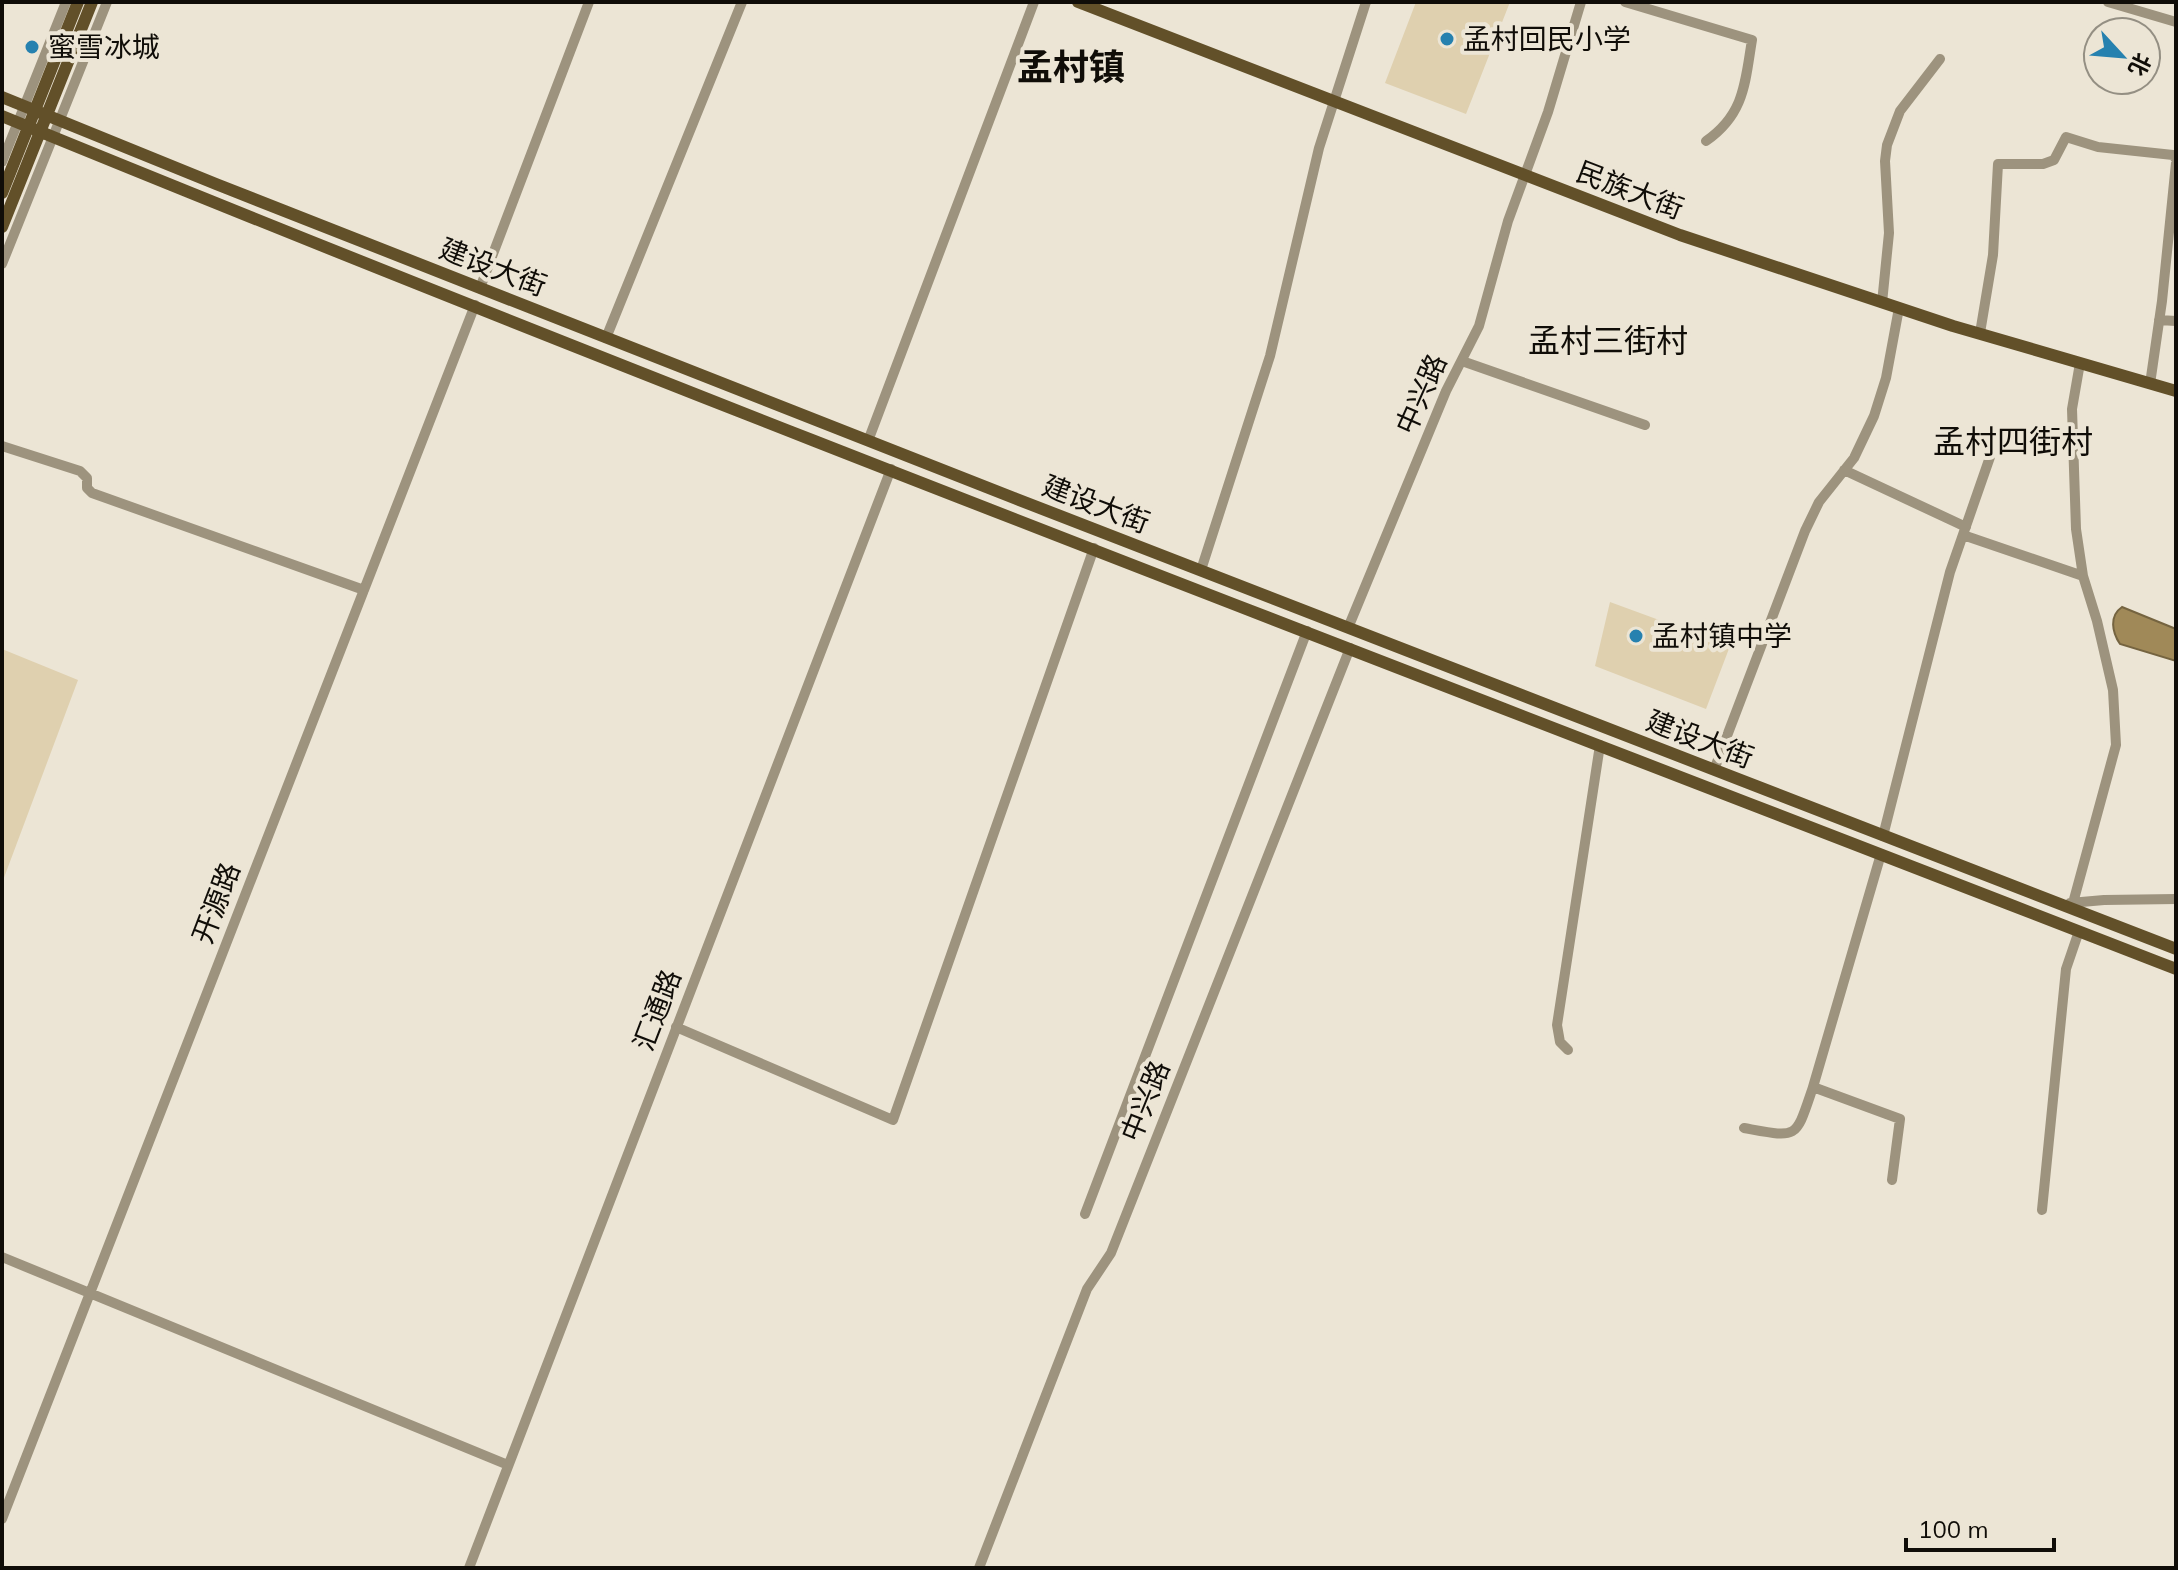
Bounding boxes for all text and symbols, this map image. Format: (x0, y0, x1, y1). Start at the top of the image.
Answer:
north arrow (2082, 16, 2162, 96)
place label: 孟村回民小学 (1463, 21, 1631, 56)
place label: 蜜雪冰城 (48, 29, 160, 64)
marker: 孟村回民小学 (1438, 30, 1456, 48)
marker: 蜜雪冰城 (23, 38, 41, 56)
district label: 孟村镇 (1017, 44, 1125, 89)
text: 北 (2123, 49, 2157, 81)
street label: 民族大街 (1572, 153, 1689, 226)
street label: 建设大街 (435, 230, 552, 303)
district label: 孟村三街村 (1528, 320, 1688, 360)
street label: 中兴路 (1387, 348, 1454, 439)
district label: 孟村四街村 (1933, 421, 2093, 461)
street label: 建设大街 (1038, 467, 1155, 540)
place label: 孟村镇中学 (1652, 618, 1792, 653)
marker: 孟村镇中学 (1627, 627, 1645, 645)
street label: 建设大街 (1642, 702, 1759, 775)
street label: 开源路 (184, 857, 247, 948)
street label: 汇通路 (625, 964, 688, 1055)
street label: 中兴路 (1113, 1055, 1176, 1146)
scale bar (1906, 1502, 2054, 1552)
text: 100 m (1918, 1514, 1989, 1544)

